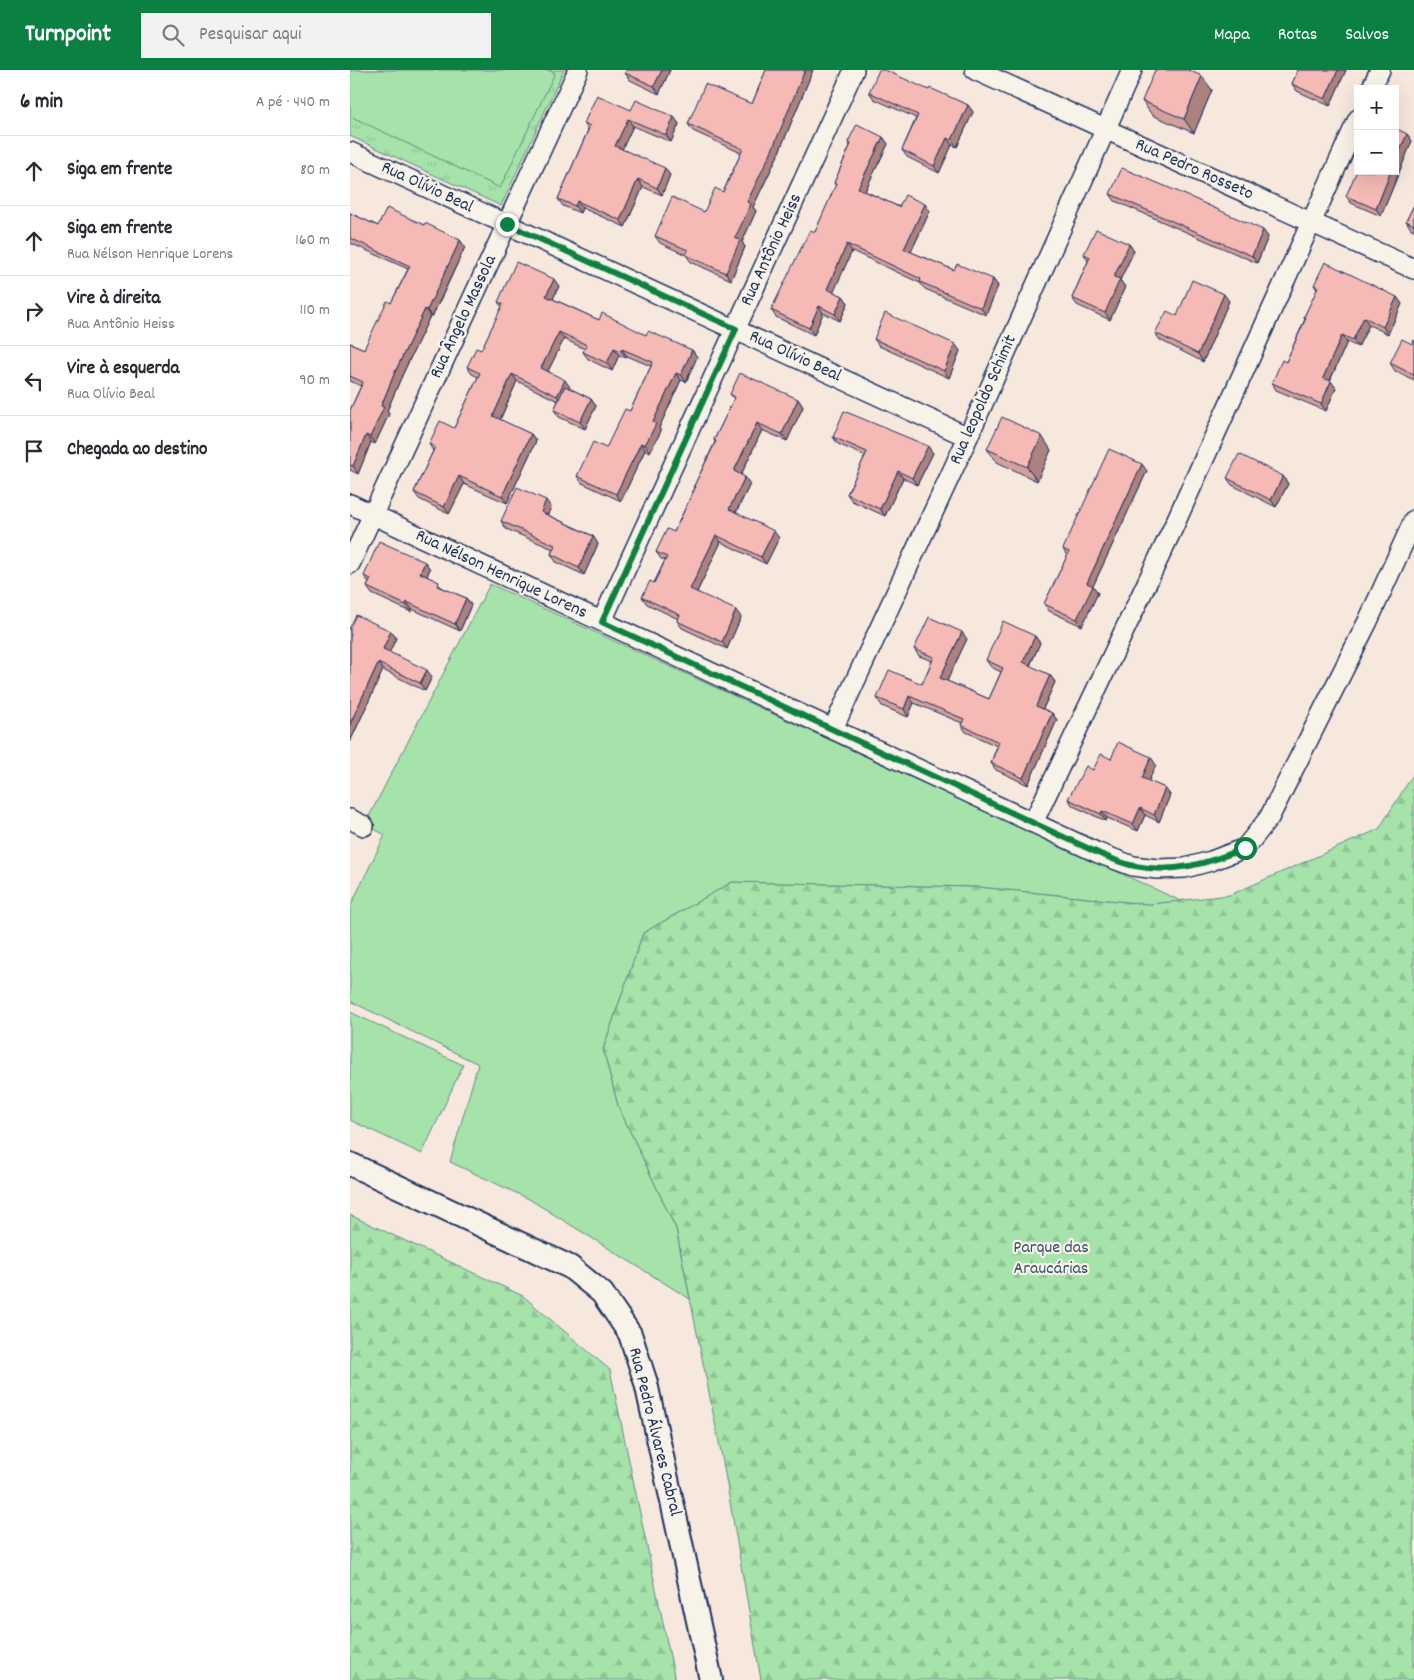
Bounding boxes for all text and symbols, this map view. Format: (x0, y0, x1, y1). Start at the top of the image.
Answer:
search box (141, 13, 491, 58)
text: Turnpoint (25, 18, 111, 52)
icon: search (159, 21, 187, 49)
text: Pesquisar aqui (199, 22, 301, 49)
text: Mapa (1214, 23, 1250, 48)
text: Rotas (1278, 23, 1317, 48)
text: Salvos (1345, 23, 1389, 48)
map controls (1354, 85, 1399, 175)
button: + (1354, 85, 1399, 130)
text: 6 min (20, 88, 63, 118)
text: A pé · 440 m (256, 91, 330, 114)
button: − (1354, 130, 1399, 175)
street label: Rua Pedro Rosseto (1131, 133, 1257, 207)
street label: Rua Olívio Beal (377, 156, 478, 221)
icon: ahead (20, 157, 48, 185)
text: Siga em frente (67, 157, 172, 184)
text: 80 m (300, 159, 330, 182)
street label: Rua Antônio Heiss (735, 190, 809, 310)
route end (496, 213, 519, 236)
text: Siga em frente (67, 216, 172, 243)
icon: ahead (20, 227, 48, 255)
text: 160 m (295, 229, 330, 252)
text: Rua Nélson Henrique Lorens (67, 243, 233, 266)
street label: Rua Ângelo Massola (424, 251, 504, 383)
text: Vire à direita (67, 286, 160, 313)
icon: right (20, 297, 48, 325)
text: 110 m (300, 299, 330, 322)
text: Rua Antônio Heiss (67, 313, 175, 336)
street label: Rua Olívio Beal (745, 325, 846, 390)
street label: Rua leopoldo Schimit (944, 331, 1024, 469)
text: Vire à esquerda (67, 356, 179, 383)
icon: left (20, 367, 48, 395)
text: 90 m (299, 369, 330, 392)
text: Rua Olívio Beal (67, 383, 155, 406)
icon: arrive (20, 437, 48, 465)
text: Chegada ao destino (67, 437, 208, 464)
street label: Rua Nélson Henrique Lorens (411, 524, 591, 626)
route start (1234, 837, 1257, 860)
park label: Parque das Araucárias (1013, 1236, 1089, 1282)
street label: Rua Pedro Álvares Cabral (621, 1345, 687, 1520)

